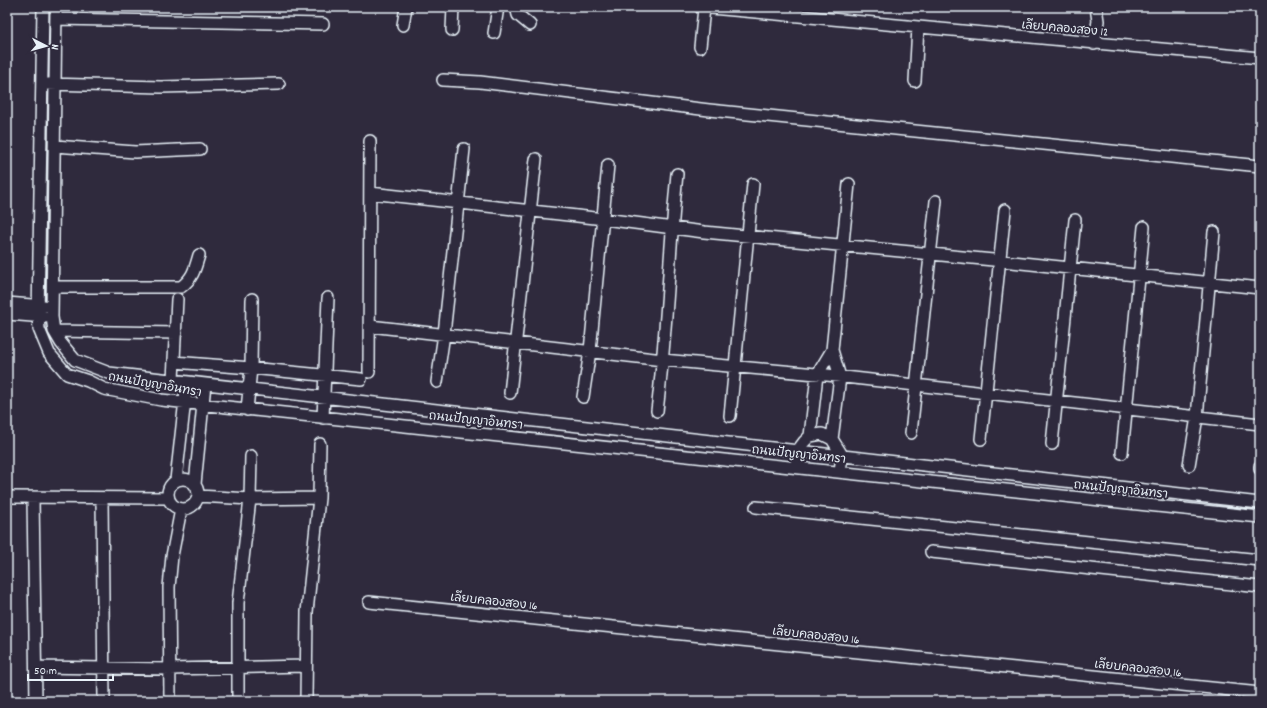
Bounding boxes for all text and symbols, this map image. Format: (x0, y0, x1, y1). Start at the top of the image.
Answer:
street label: เลียบคลองสอง 12 (1021, 17, 1109, 42)
north arrow (26, 26, 66, 66)
text: N (46, 43, 62, 51)
street label: ถนนปัญญาอินทรา (107, 369, 203, 402)
street label: ถนนปัญญาอินทรา (428, 408, 524, 435)
street label: ถนนปัญญาอินทรา (751, 442, 847, 469)
street label: ถนนปัญญาอินทรา (1073, 477, 1169, 504)
street label: เลียบคลองสอง 16 (449, 589, 538, 616)
street label: เลียบคลองสอง 16 (771, 623, 860, 650)
scale bar (28, 656, 113, 682)
street label: เลียบคลองสอง 16 (1093, 656, 1182, 683)
text: 50 m (34, 663, 57, 680)

